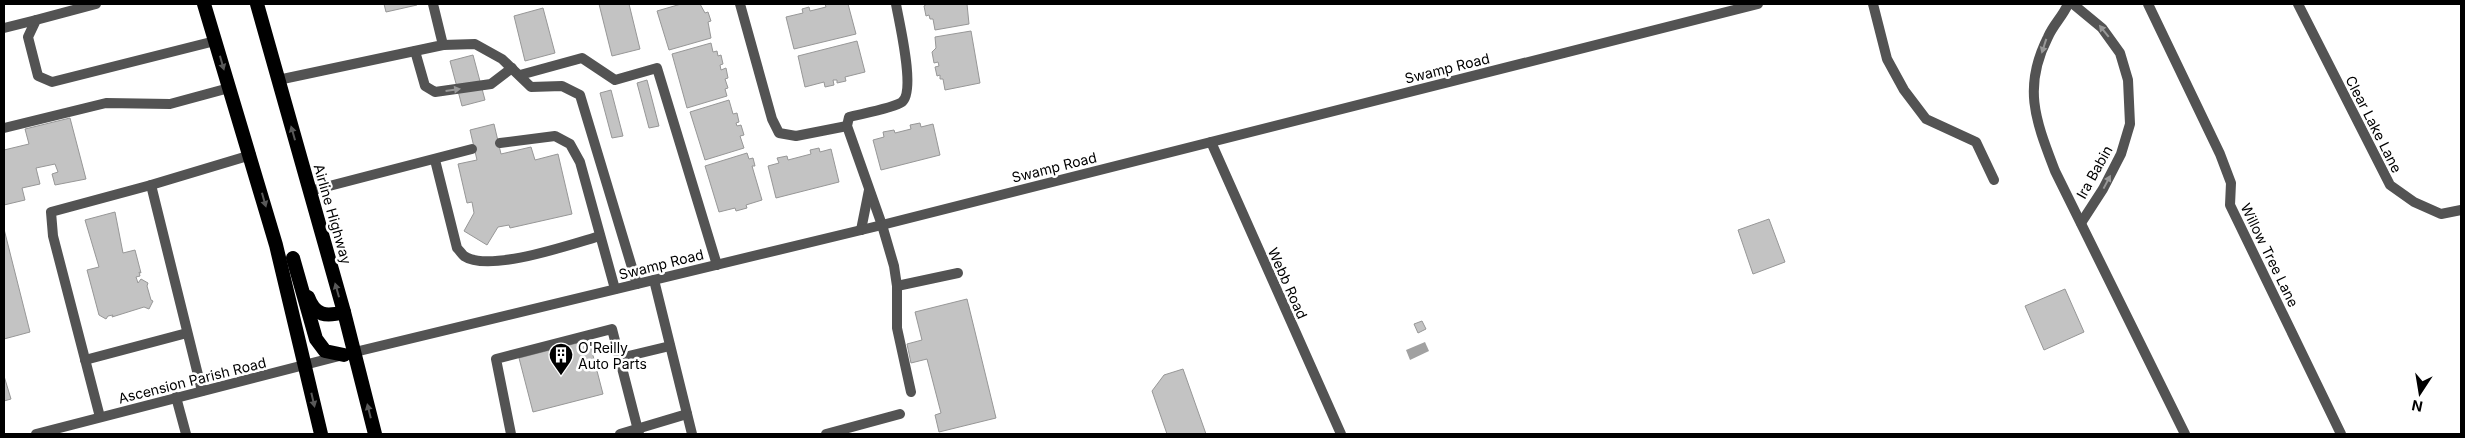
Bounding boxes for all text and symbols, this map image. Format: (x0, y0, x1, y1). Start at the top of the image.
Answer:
one-way arrow (2098, 25, 2109, 38)
one-way arrow (2040, 39, 2048, 54)
street label: Swamp Road (1403, 49, 1491, 87)
one-way arrow (218, 55, 226, 70)
street label: Clear Lake Lane (2342, 73, 2406, 175)
one-way arrow (445, 86, 461, 94)
one-way arrow (289, 126, 297, 141)
street label: Ira Babin (2072, 142, 2116, 202)
street label: Swamp Road (1010, 148, 1098, 186)
street label: Airline Highway (311, 162, 355, 266)
one-way arrow (2103, 174, 2111, 189)
one-way arrow (260, 193, 268, 208)
street label: Willow Tree Lane (2238, 200, 2302, 310)
street label: Swamp Road (617, 245, 705, 283)
street label: Webb Road (1265, 245, 1311, 321)
one-way arrow (333, 282, 341, 297)
place label: O'Reilly Auto Parts (578, 339, 647, 372)
building icon: O'Reilly Auto Parts (548, 342, 574, 376)
street label: Ascension Parish Road (116, 353, 268, 407)
north arrow (2395, 368, 2445, 418)
one-way arrow (309, 392, 317, 407)
text: N (2410, 397, 2424, 416)
one-way arrow (365, 403, 373, 418)

